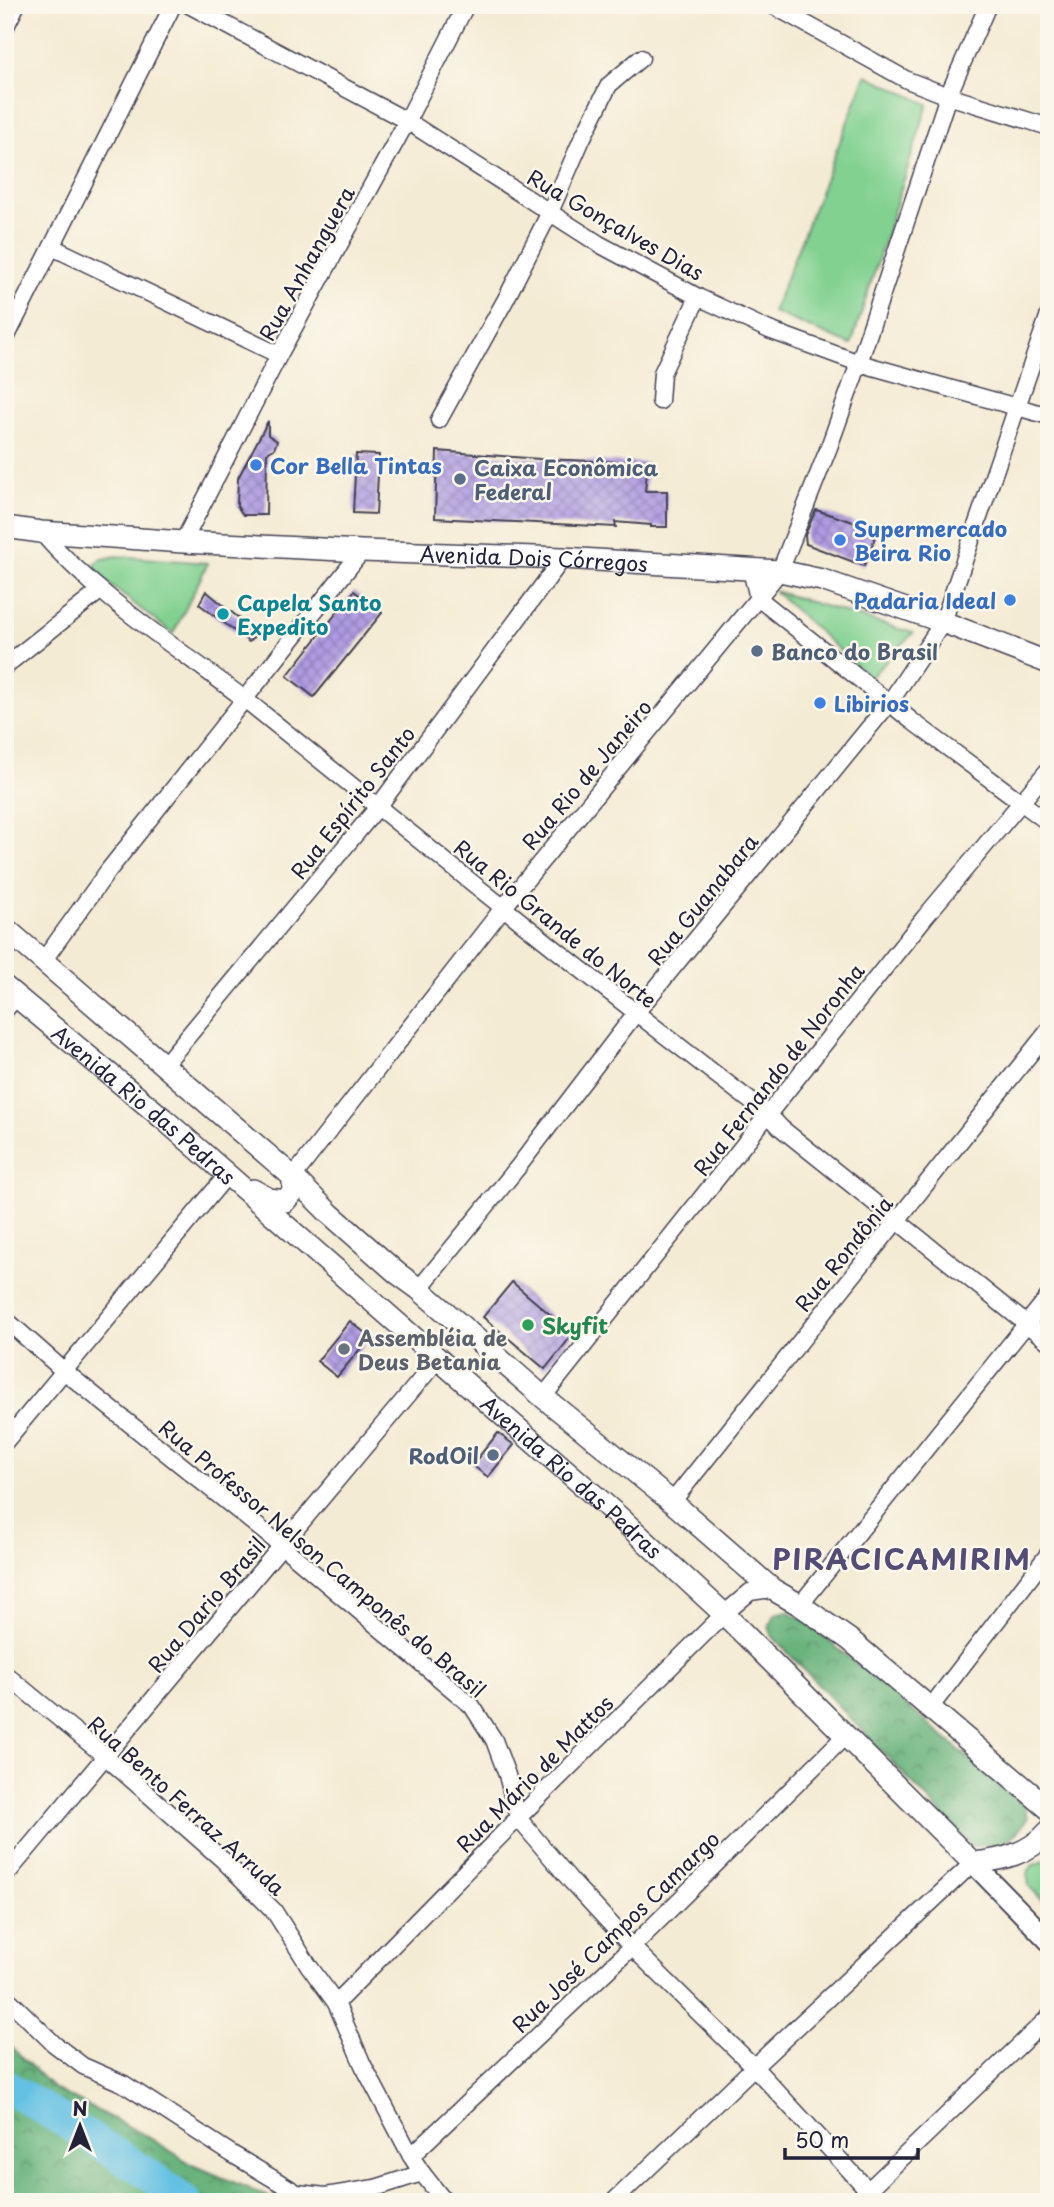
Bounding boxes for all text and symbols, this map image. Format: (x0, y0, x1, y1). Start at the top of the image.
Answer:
street label: Rua Gonçalves Dias (522, 160, 710, 288)
street label: Rua Anhanguera (250, 180, 362, 346)
place label: Cor Bella Tintas (270, 449, 442, 481)
place label: Caixa Econômica Federal (474, 451, 658, 507)
marker: Cor Bella Tintas (248, 457, 264, 473)
marker: Caixa Econômica Federal (452, 471, 468, 487)
place label: Supermercado Beira Rio (854, 512, 1007, 568)
marker: Supermercado Beira Rio (832, 532, 848, 548)
street label: Avenida Dois Córregos (419, 537, 649, 579)
place label: Padaria Ideal (853, 584, 996, 616)
place label: Capela Santo Expedito (237, 586, 381, 642)
marker: Padaria Ideal (1002, 592, 1018, 608)
marker: Capela Santo Expedito (215, 606, 231, 622)
place label: Banco do Brasil (771, 635, 938, 667)
marker: Banco do Brasil (749, 643, 765, 659)
place label: Libirios (834, 687, 909, 719)
street label: Rua Rio de Janeiro (513, 692, 659, 856)
marker: Libirios (812, 695, 828, 711)
street label: Rua Espírito Santo (282, 719, 422, 885)
street label: Rua Guanabara (639, 826, 765, 972)
street label: Rua Rio Grande do Norte (448, 831, 664, 1015)
street label: Rua Fernando de Noronha (685, 956, 871, 1182)
street label: Avenida Rio das Pedras (45, 1017, 243, 1191)
street label: Rua Rondônia (786, 1188, 900, 1318)
place label: Skyfit (542, 1309, 608, 1341)
marker: Skyfit (520, 1317, 536, 1333)
place label: Assembléia de Deus Betania (357, 1321, 507, 1377)
marker: Assembléia de Deus Betania (336, 1341, 352, 1357)
street label: Avenida Rio das Pedras (474, 1387, 670, 1565)
street label: Rua Professor Nelson Camponês do Brasil (153, 1411, 493, 1705)
place label: RodOil (409, 1439, 479, 1471)
marker: RodOil (485, 1447, 501, 1463)
street label: Rua Dario Brasil (139, 1529, 273, 1679)
district label: PIRACICAMIRIM (772, 1537, 1032, 1580)
street label: Rua Mário de Mattos (448, 1687, 620, 1859)
street label: Rua Bento Ferraz Arruda (81, 1708, 293, 1903)
street label: Rua José Campos Camargo (504, 1823, 726, 2039)
north arrow (46, 2092, 116, 2162)
text: N (72, 2094, 88, 2122)
scale bar (785, 2116, 918, 2160)
text: 50 m (795, 2123, 849, 2155)

